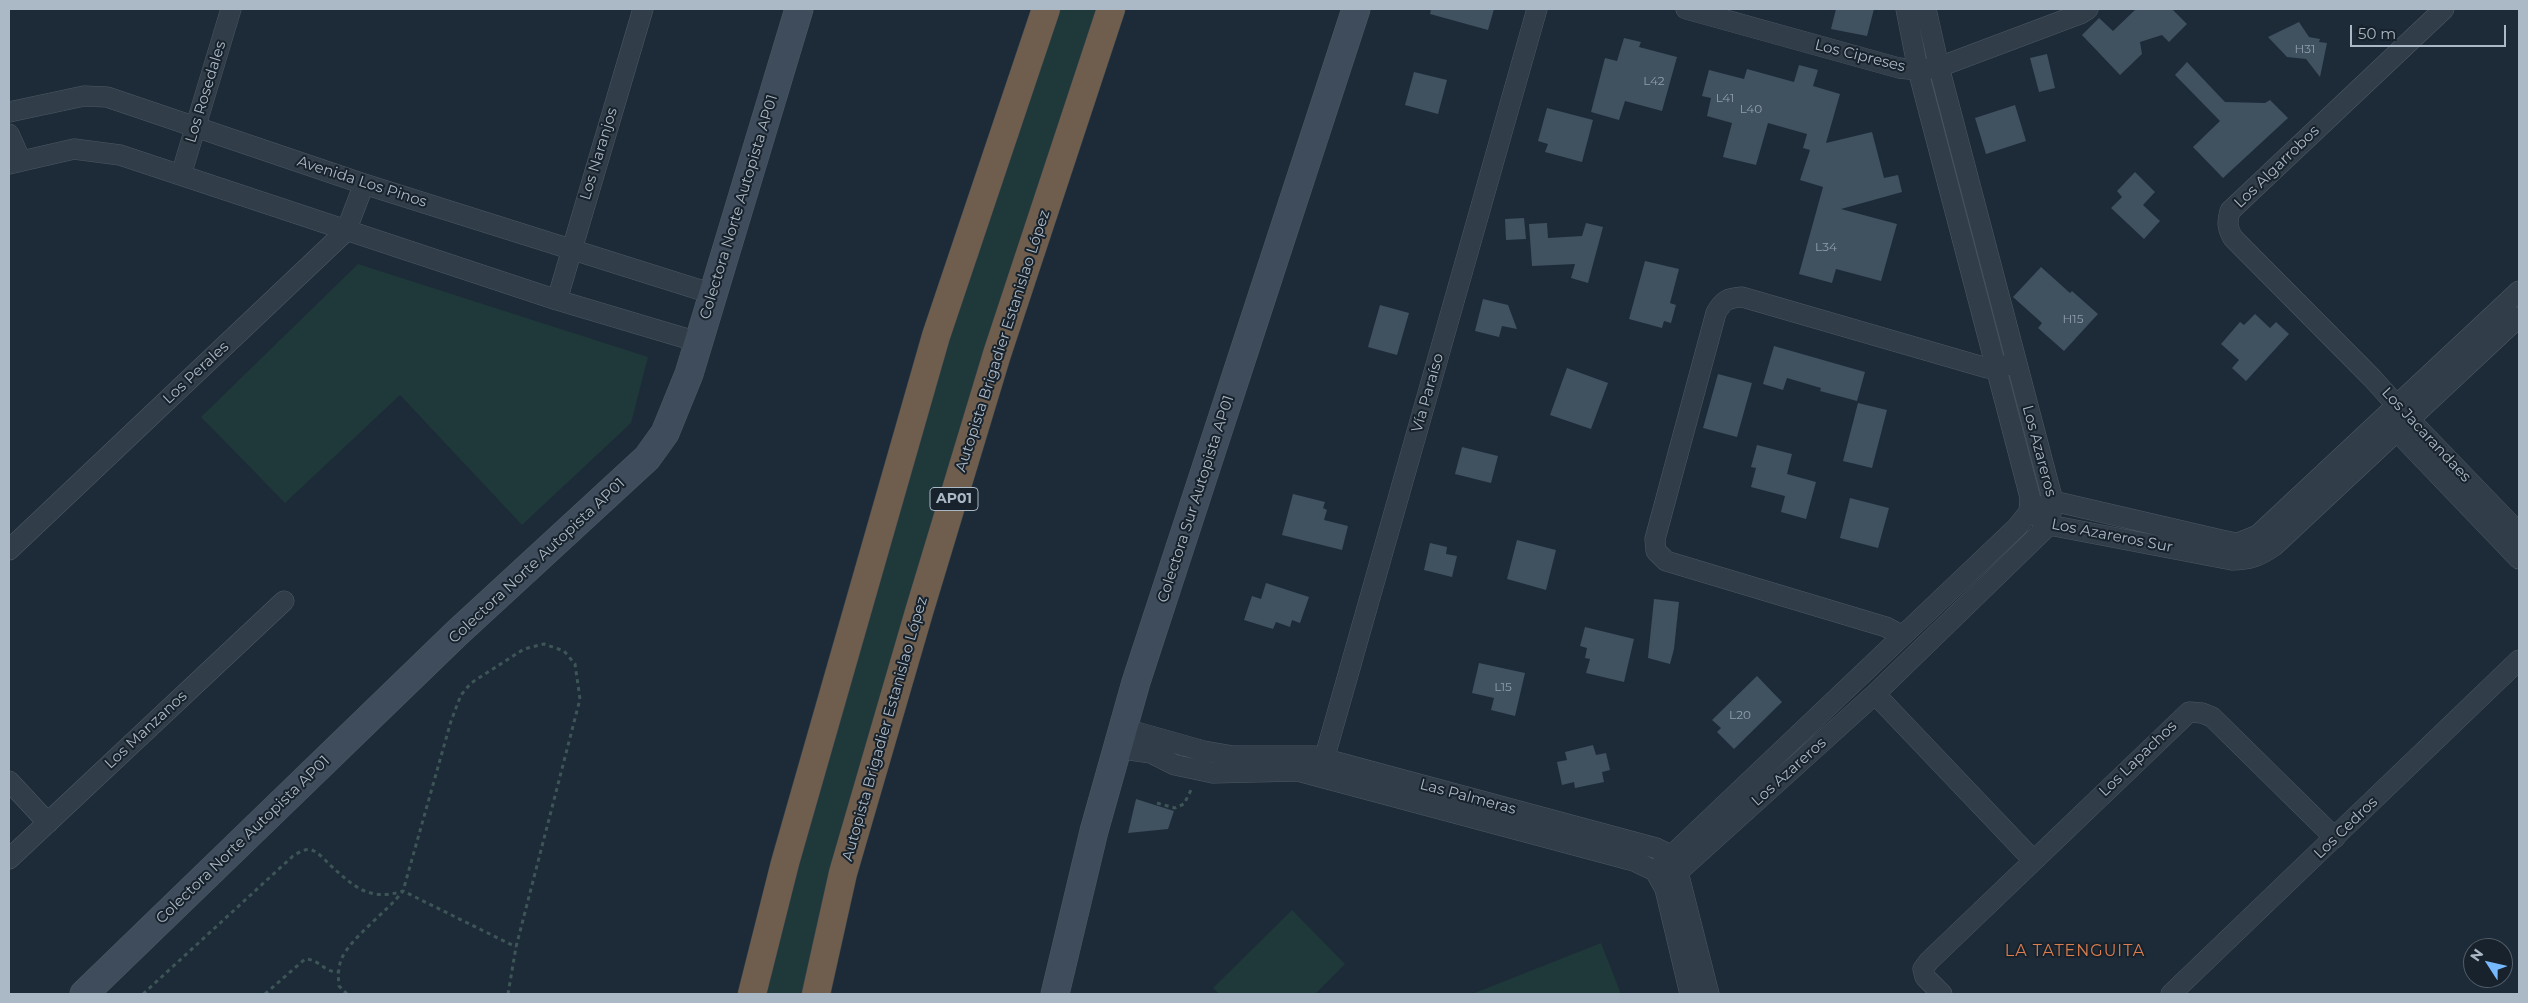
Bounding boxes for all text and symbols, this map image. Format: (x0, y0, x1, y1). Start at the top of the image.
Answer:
scale bar (2353, 15, 2509, 47)
text: 50 m (2358, 24, 2396, 43)
street label: Los Cipreses (1813, 36, 1907, 76)
street label: Los Rosedales (182, 39, 230, 145)
house number: H31 (2295, 42, 2315, 56)
house number: L42 (1643, 74, 1665, 88)
house number: L41 (1716, 91, 1734, 105)
street label: Colectora Norte Autopista AP01 (696, 92, 782, 322)
house number: L40 (1740, 102, 1762, 116)
street label: Los Naranjos (576, 106, 622, 202)
street label: Los Algarrobos (2231, 122, 2323, 212)
street label: Avenida Los Pinos (295, 153, 429, 211)
street label: Autopista Brigadier Estanislao López (952, 208, 1054, 474)
house number: L34 (1815, 240, 1837, 254)
house number: H15 (2063, 312, 2083, 326)
street label: Los Perales (159, 338, 233, 408)
street label: Vía Paraíso (1408, 351, 1448, 435)
street label: Los Jacarandaes (2378, 384, 2474, 486)
street label: Colectora Sur Autopista AP01 (1154, 393, 1238, 605)
street label: Los Azareros (2018, 403, 2060, 499)
street label: Colectora Norte Autopista AP01 (445, 475, 629, 647)
road number: AP01 (930, 488, 978, 510)
street label: Los Azareros Sur (2050, 515, 2174, 557)
street label: Autopista Brigadier Estanislao López (839, 595, 931, 863)
house number: L15 (1494, 680, 1512, 694)
street label: Los Manzanos (101, 687, 191, 773)
house number: L20 (1729, 708, 1751, 722)
street label: Los Lapachos (2095, 717, 2181, 801)
street label: Los Azareros (1748, 734, 1830, 810)
street label: Colectora Norte Autopista AP01 (153, 752, 333, 928)
street label: Las Palmeras (1418, 776, 1518, 818)
street label: Los Cedros (2310, 793, 2382, 863)
north arrow (2463, 938, 2513, 988)
district label: LA TATENGUITA (2003, 941, 2147, 961)
text: N (2466, 945, 2487, 965)

